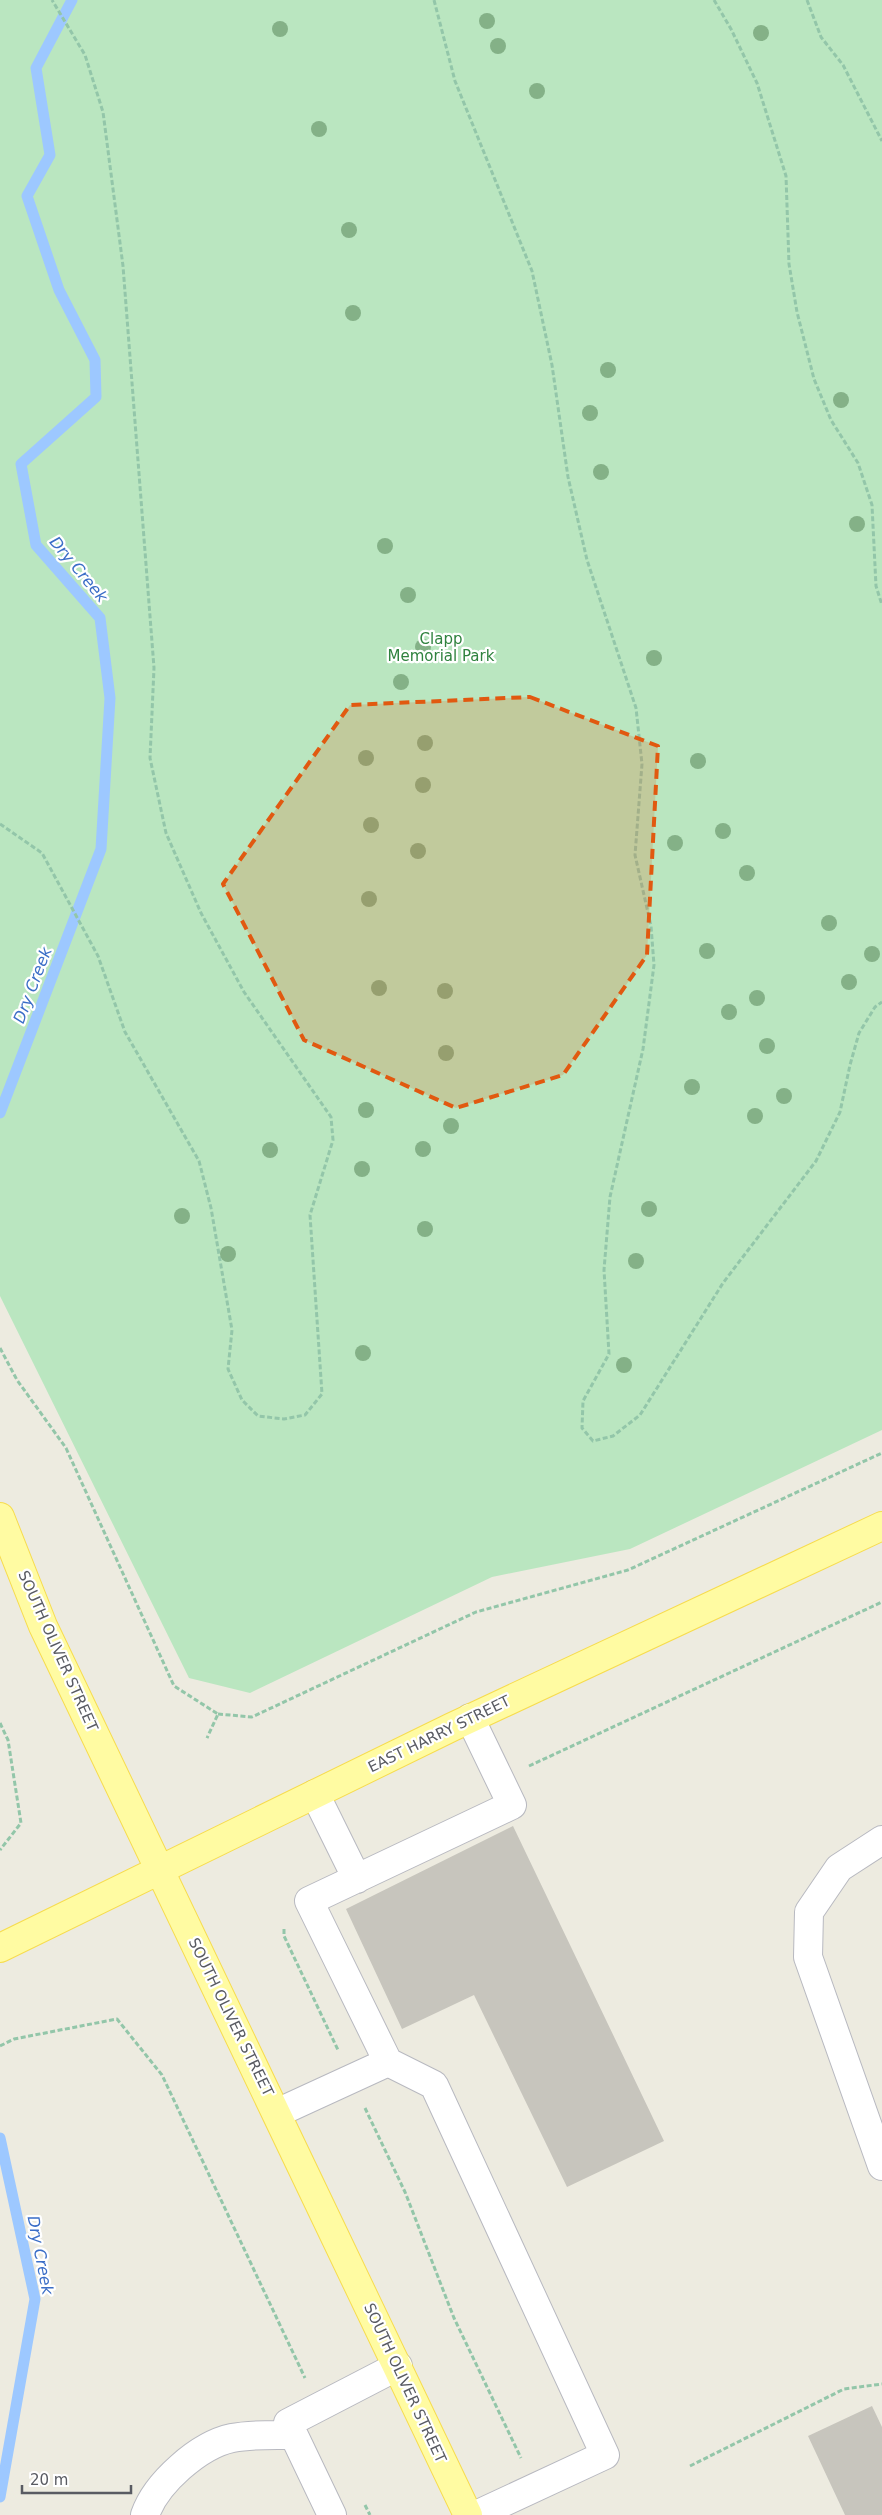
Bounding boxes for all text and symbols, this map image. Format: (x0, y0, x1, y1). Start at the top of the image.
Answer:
water label: Dry Creek (46, 533, 112, 607)
park label: Clapp Memorial Park (388, 630, 495, 665)
water label: Dry Creek (9, 944, 56, 1026)
street label: SOUTH OLIVER STREET (14, 1568, 102, 1735)
street label: EAST HARRY STREET (365, 1691, 514, 1776)
street label: SOUTH OLIVER STREET (185, 1935, 278, 2100)
water label: Dry Creek (24, 2214, 58, 2297)
street label: SOUTH OLIVER STREET (360, 2300, 450, 2467)
scale bar (22, 2462, 131, 2494)
text: 20 m (30, 2471, 68, 2489)

